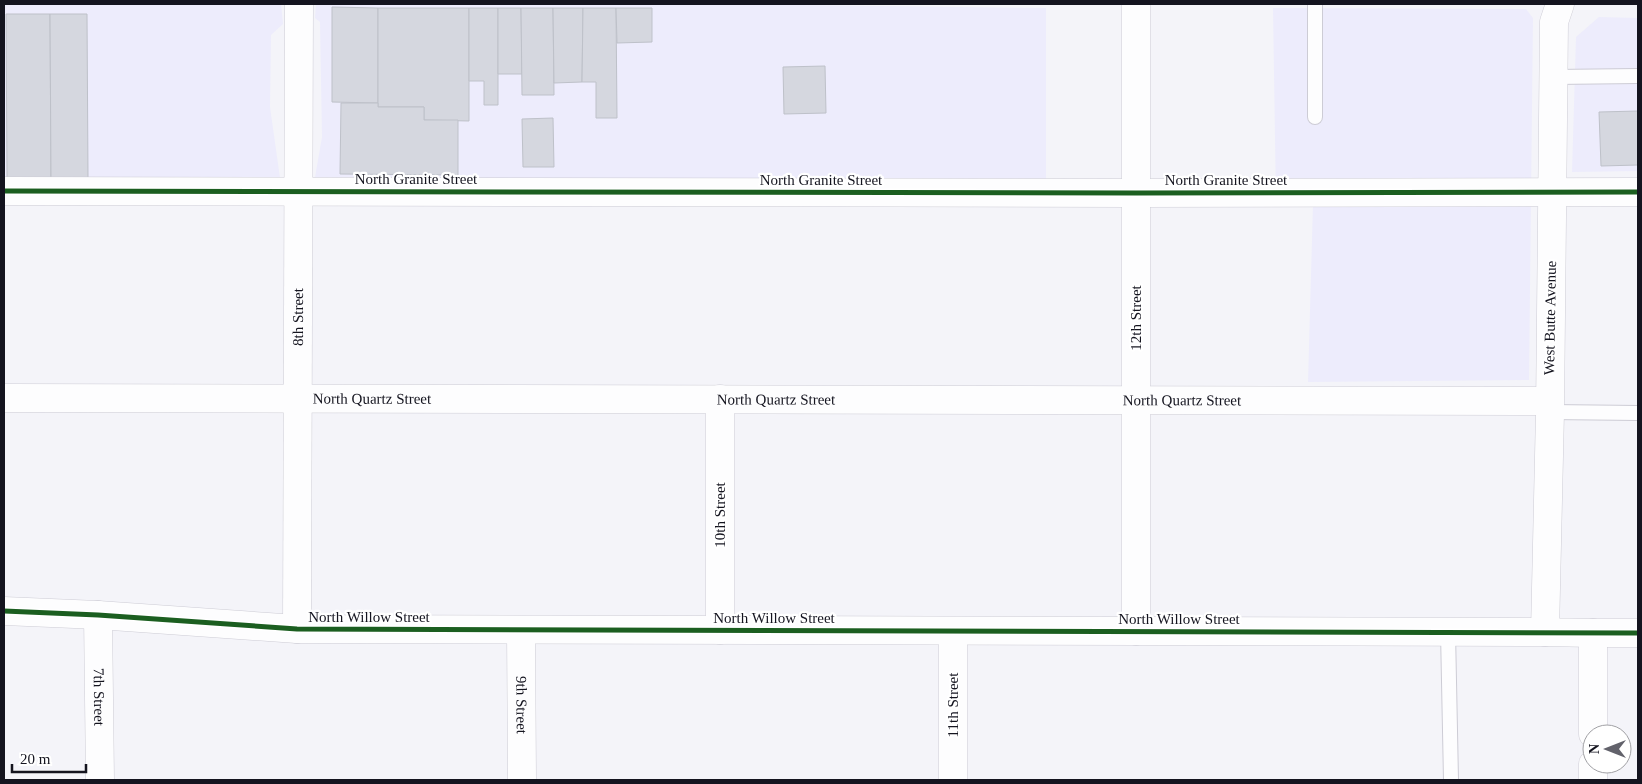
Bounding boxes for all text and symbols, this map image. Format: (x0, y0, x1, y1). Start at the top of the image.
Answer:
street label: North Granite Street (355, 171, 478, 187)
street label: North Granite Street (760, 172, 883, 188)
street label: North Granite Street (1165, 172, 1288, 188)
street label: West Butte Avenue (1541, 260, 1559, 375)
street label: 12th Street (1128, 284, 1144, 351)
street label: 8th Street (290, 287, 306, 346)
street label: North Quartz Street (313, 391, 432, 407)
street label: North Quartz Street (717, 391, 836, 408)
street label: North Quartz Street (1123, 392, 1242, 408)
street label: 10th Street (712, 481, 728, 548)
street label: North Willow Street (308, 609, 431, 625)
street label: North Willow Street (713, 610, 836, 626)
street label: North Willow Street (1118, 611, 1241, 627)
street label: 7th Street (91, 668, 107, 727)
street label: 11th Street (945, 672, 961, 737)
street label: 9th Street (513, 676, 530, 735)
north arrow (1582, 724, 1632, 774)
scale bar (12, 742, 86, 774)
text: N (1587, 744, 1602, 754)
text: 20 m (20, 751, 51, 767)

